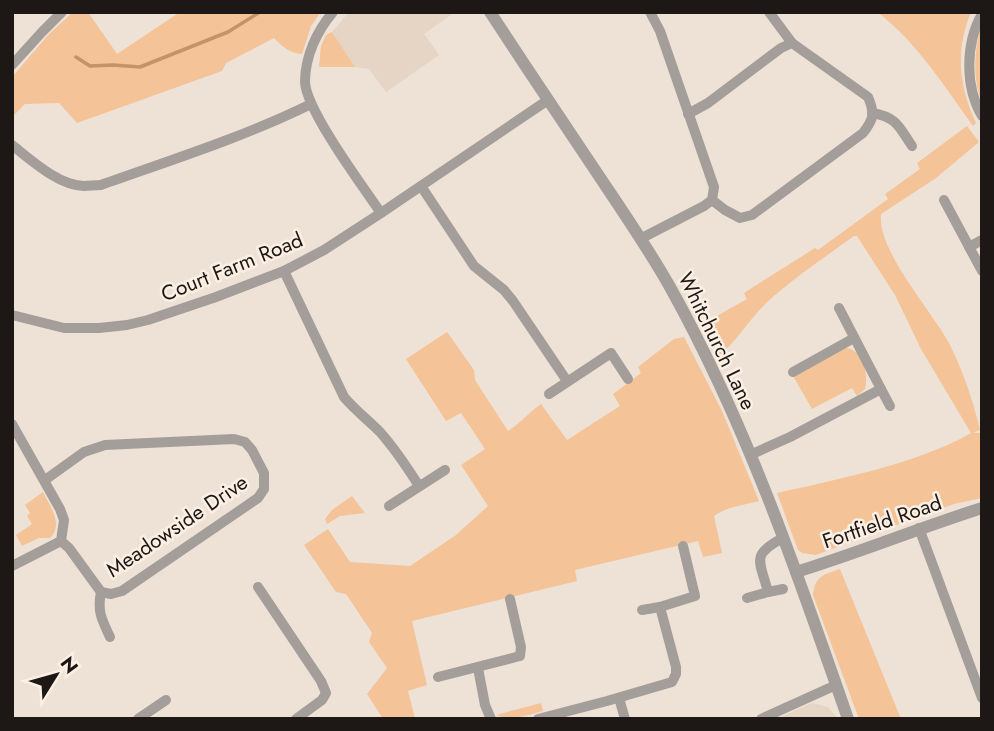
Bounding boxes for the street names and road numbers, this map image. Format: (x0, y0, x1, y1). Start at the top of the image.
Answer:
street label: Court Farm Road (157, 225, 307, 309)
street label: Whitchurch Lane (671, 267, 763, 415)
street label: Meadowside Drive (100, 467, 254, 585)
street label: Fortfield Road (818, 488, 946, 556)

